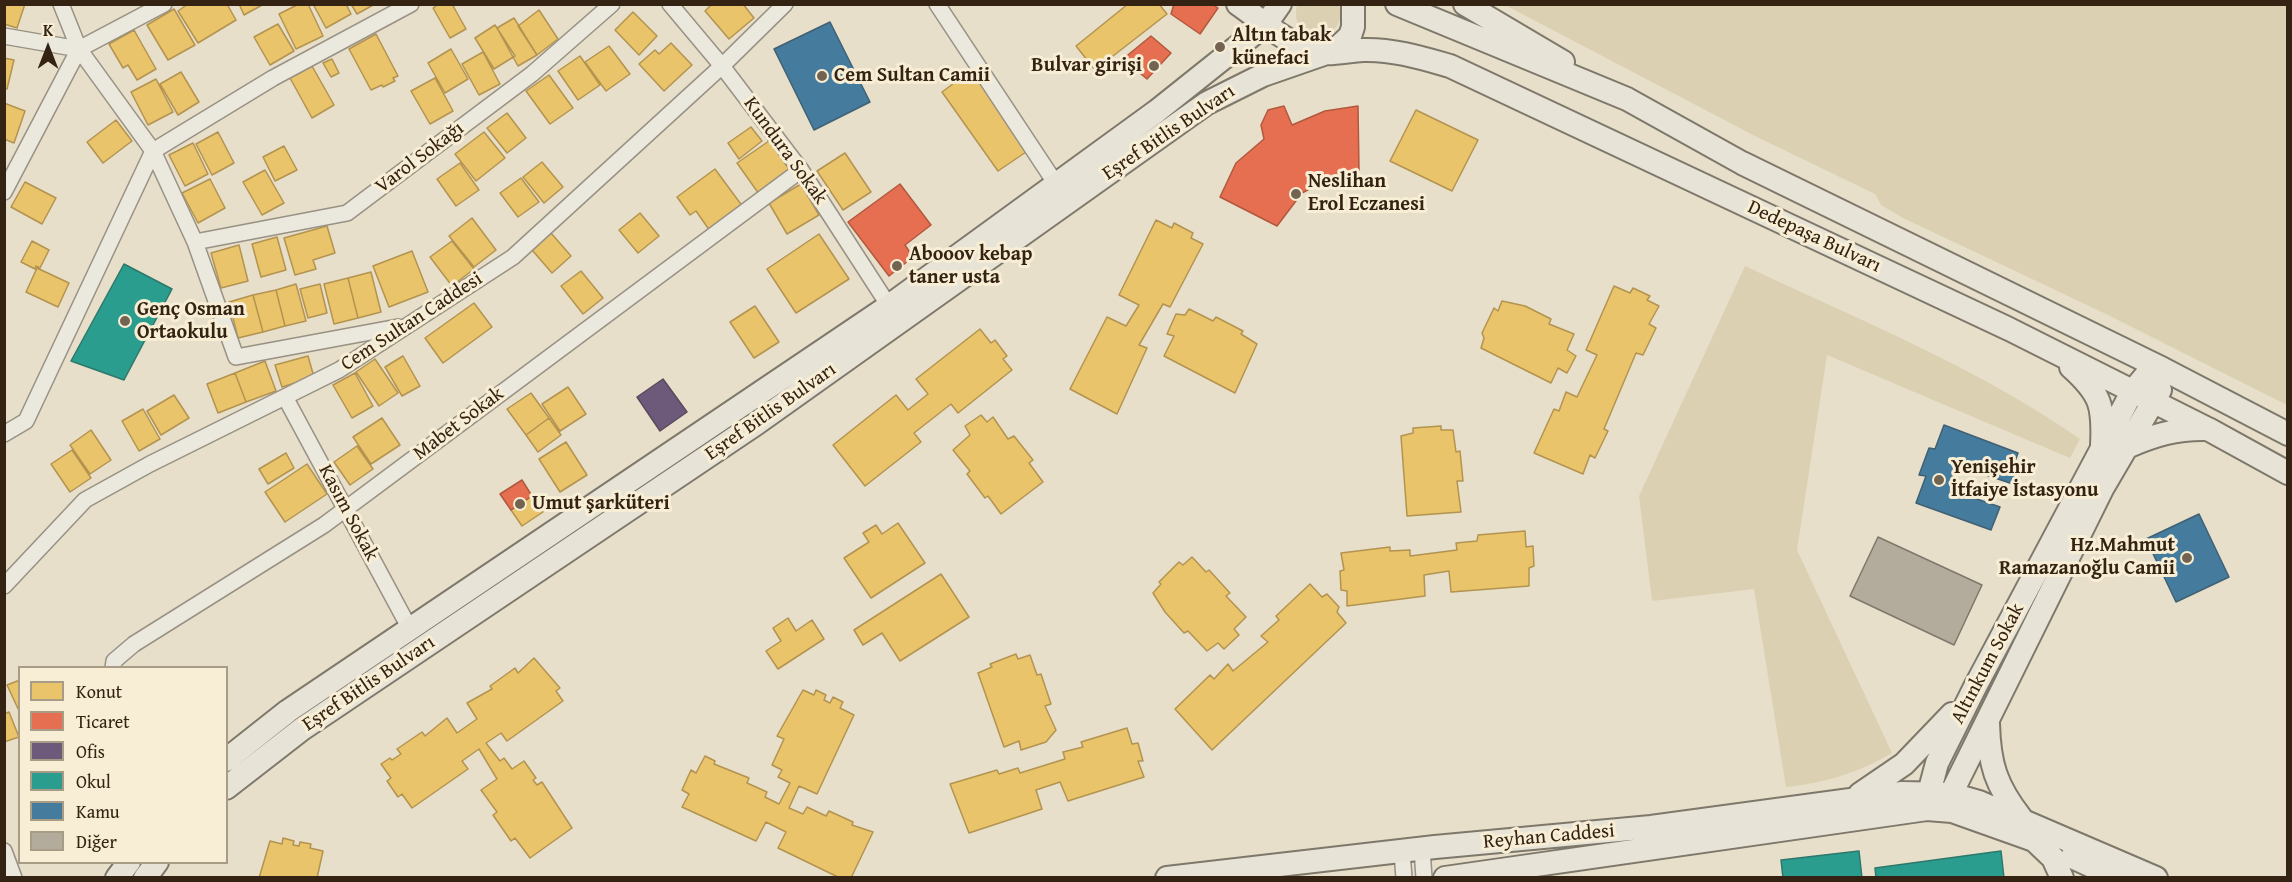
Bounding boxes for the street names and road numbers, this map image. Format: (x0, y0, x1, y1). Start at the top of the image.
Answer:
street label: Eşref Bitlis Bulvarı (1098, 80, 1240, 186)
street label: Kundura Sokak (738, 93, 832, 209)
street label: Varol Sokağı (371, 117, 469, 199)
street label: Dedepaşa Bulvarı (1744, 196, 1884, 278)
street label: Cem Sultan Caddesi (337, 267, 487, 377)
street label: Eşref Bitlis Bulvarı (701, 358, 841, 466)
street label: Mabet Sokak (409, 382, 509, 466)
street label: Kasım Sokak (313, 461, 383, 565)
street label: Altınkum Sokak (1946, 600, 2030, 728)
street label: Eşref Bitlis Bulvarı (298, 631, 440, 737)
street label: Reyhan Caddesi (1482, 819, 1616, 855)

